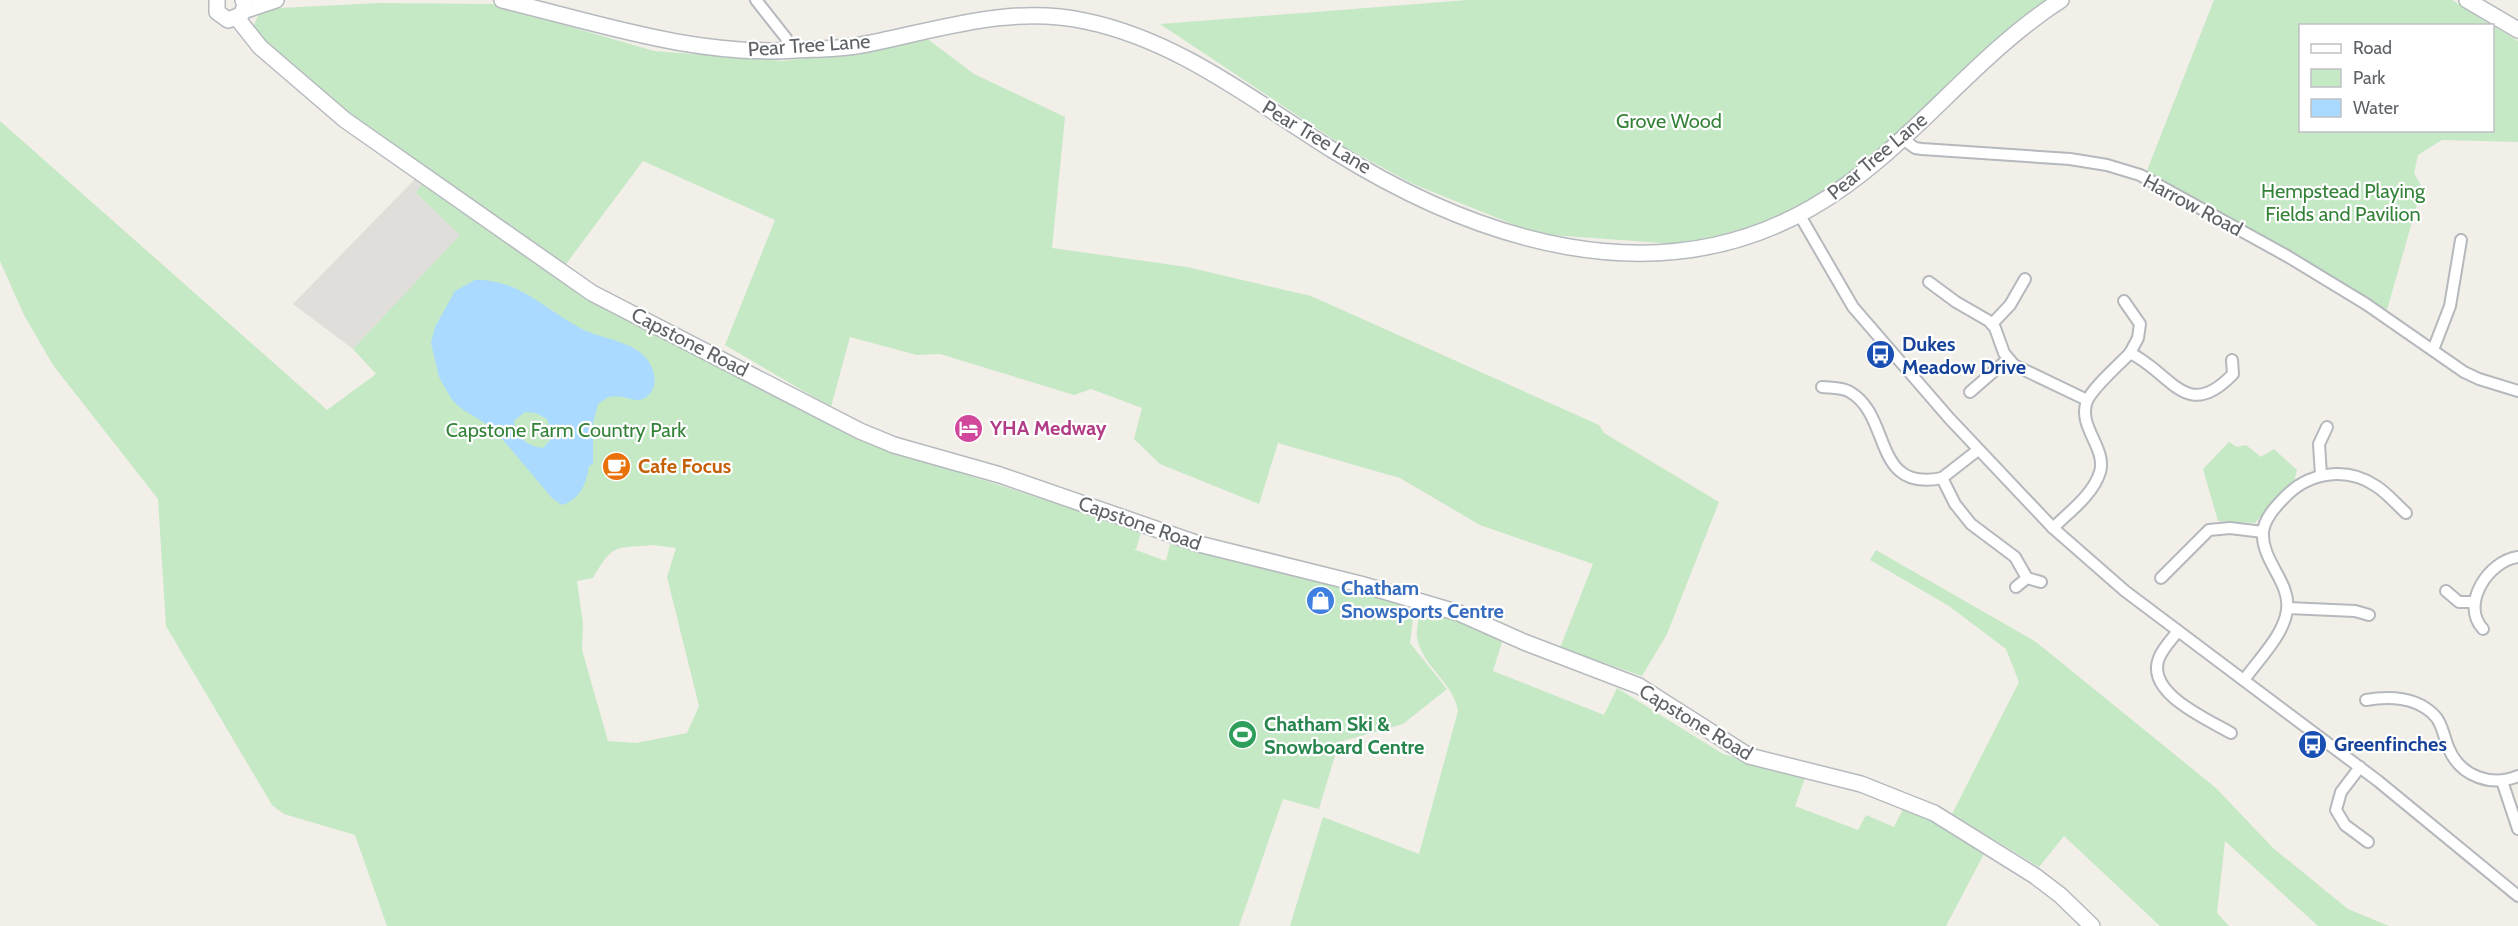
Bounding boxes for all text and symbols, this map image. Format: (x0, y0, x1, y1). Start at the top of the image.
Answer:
legend (2299, 24, 2494, 132)
street label: Pear Tree Lane (747, 29, 871, 61)
text: Road (2353, 37, 2392, 59)
text: Park (2353, 67, 2386, 89)
street label: Pear Tree Lane (1258, 95, 1376, 179)
text: Water (2353, 97, 2399, 119)
street label: Pear Tree Lane (1822, 107, 1932, 205)
park label: Grove Wood (1616, 109, 1722, 133)
street label: Harrow Road (2139, 169, 2247, 241)
park label: Hempstead Playing Fields and Pavilion (2261, 179, 2426, 226)
street label: Capstone Road (627, 302, 753, 382)
place label: Dukes Meadow Drive (1902, 332, 2026, 379)
bus stop icon: Dukes Meadow Drive (1865, 339, 1897, 371)
hotel icon: YHA Medway (953, 412, 985, 444)
place label: YHA Medway (989, 416, 1107, 440)
park label: Capstone Farm Country Park (446, 418, 686, 442)
cafe icon: Cafe Focus (601, 450, 633, 482)
place label: Cafe Focus (638, 454, 731, 478)
street label: Capstone Road (1075, 491, 1205, 555)
place label: Chatham Snowsports Centre (1341, 576, 1504, 623)
shop icon: Chatham Snowsports Centre (1304, 584, 1336, 616)
street label: Capstone Road (1635, 679, 1757, 765)
place label: Chatham Ski & Snowboard Centre (1264, 712, 1424, 759)
sports icon: Chatham Ski & Snowboard Centre (1227, 719, 1259, 751)
bus stop icon: Greenfinches (2297, 728, 2329, 760)
place label: Greenfinches (2334, 732, 2447, 756)

